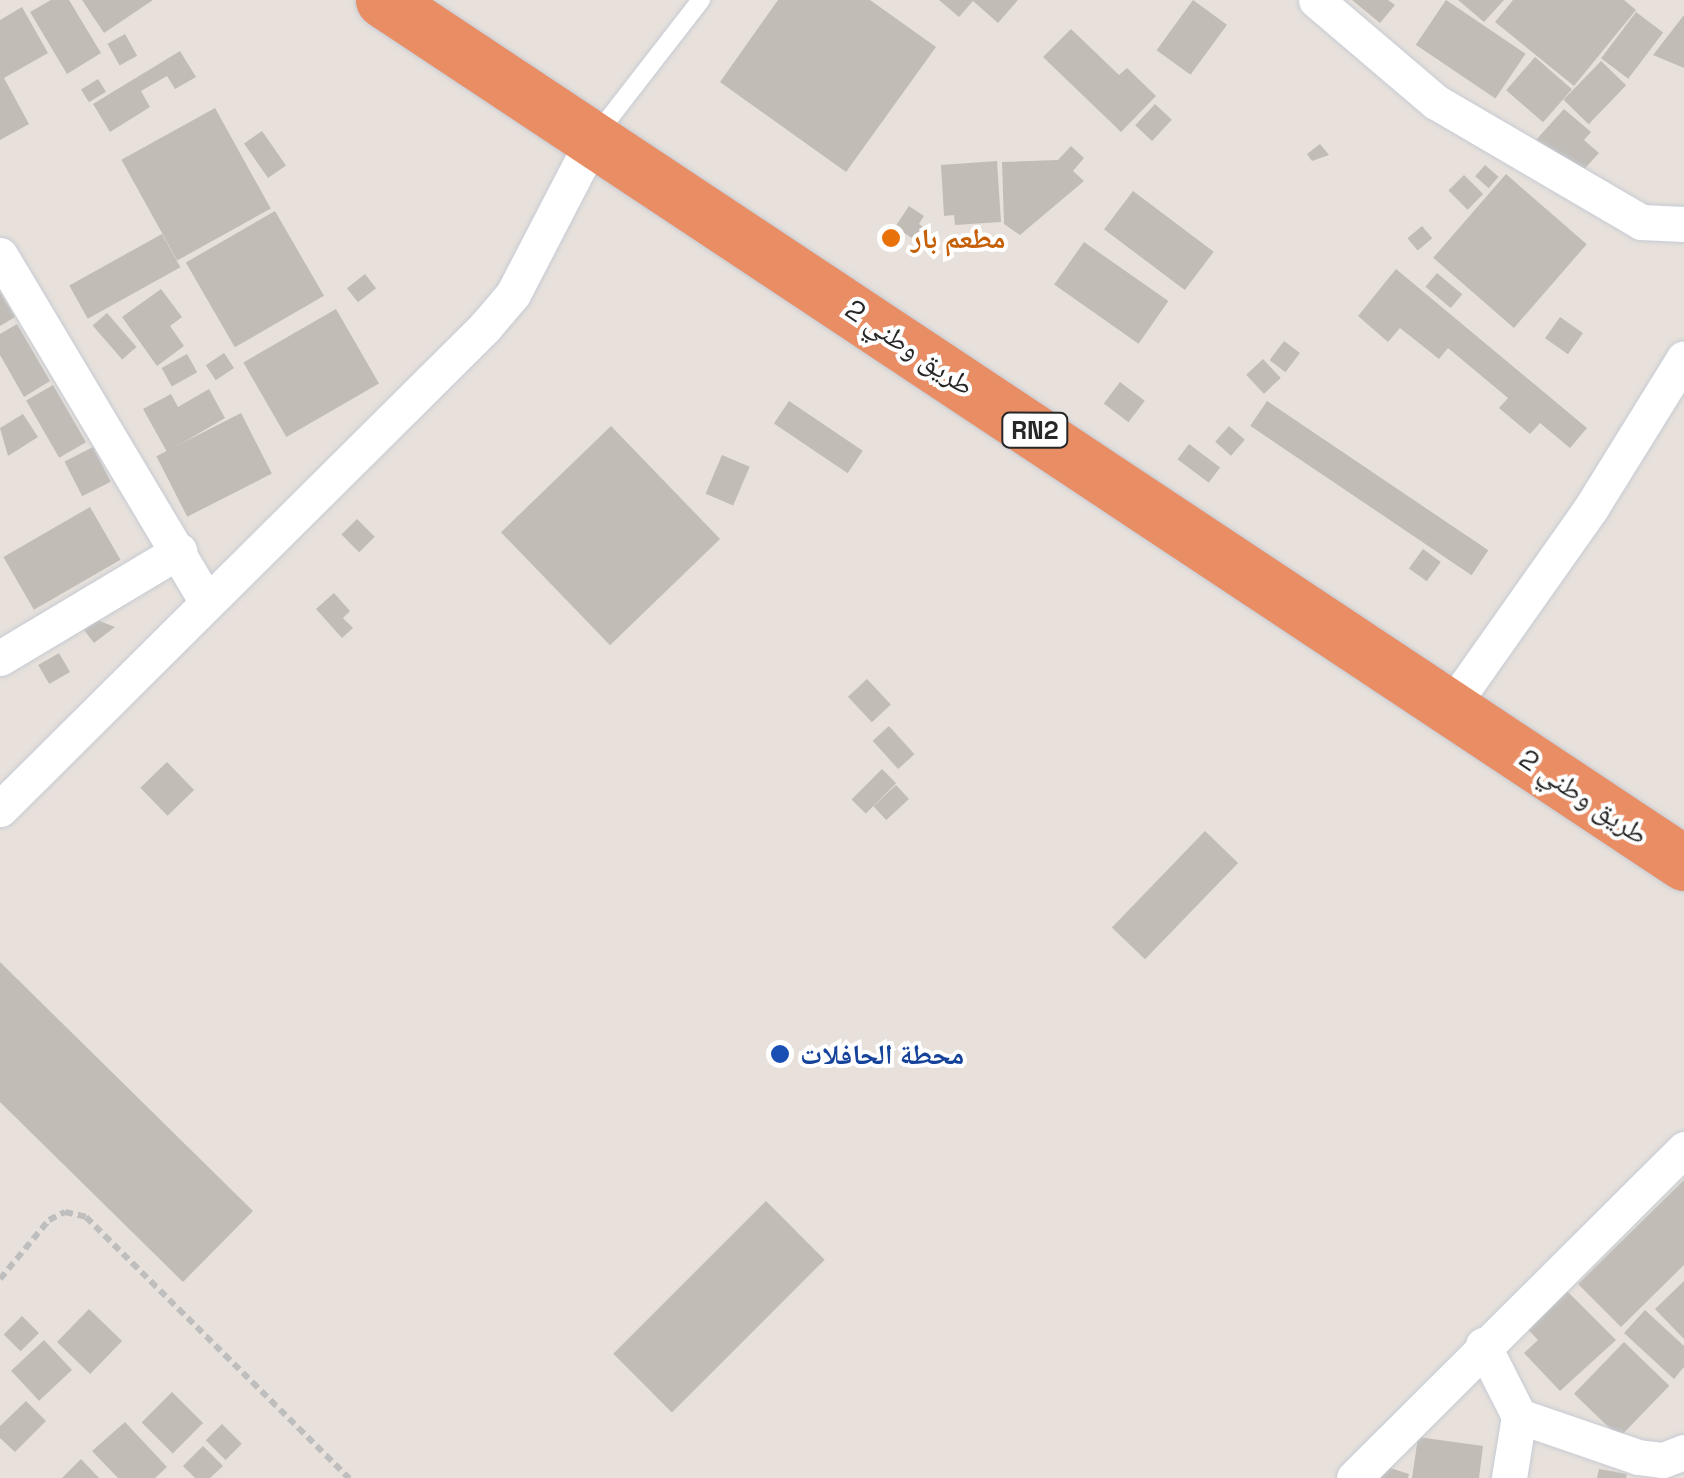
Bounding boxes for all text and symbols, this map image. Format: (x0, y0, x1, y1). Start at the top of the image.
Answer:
place label: مطعم بار (911, 221, 1006, 255)
marker: مطعم بار (880, 227, 902, 249)
street label: طريق وطني 2 (839, 292, 981, 402)
road number: RN2 (1000, 410, 1070, 450)
street label: طريق وطني 2 (1513, 741, 1655, 851)
place label: محطة الحافلات (800, 1037, 964, 1071)
marker: محطة الحافلات (769, 1043, 791, 1065)

